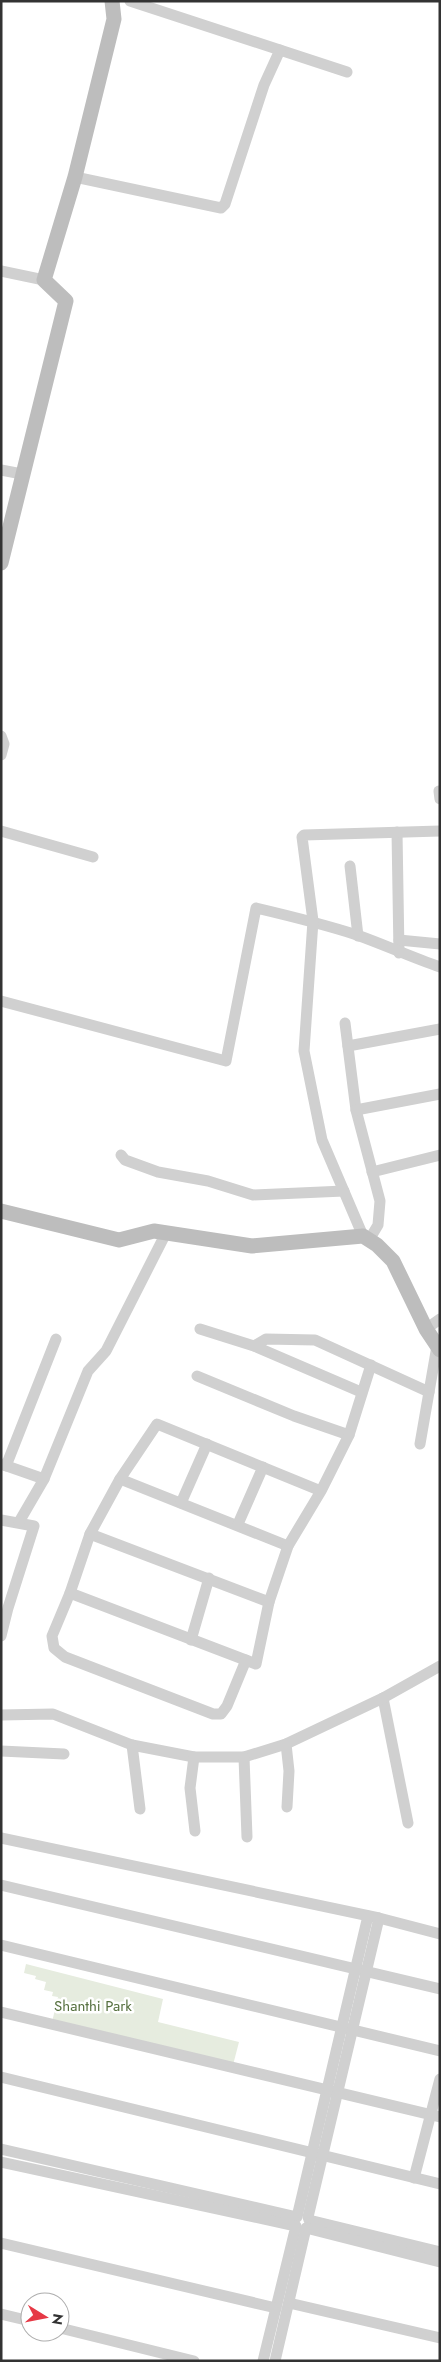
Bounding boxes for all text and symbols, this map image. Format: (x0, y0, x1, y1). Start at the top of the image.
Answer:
park label: Shanthi Park (54, 1995, 132, 2017)
north arrow (20, 2292, 70, 2342)
text: N (47, 2312, 69, 2326)

